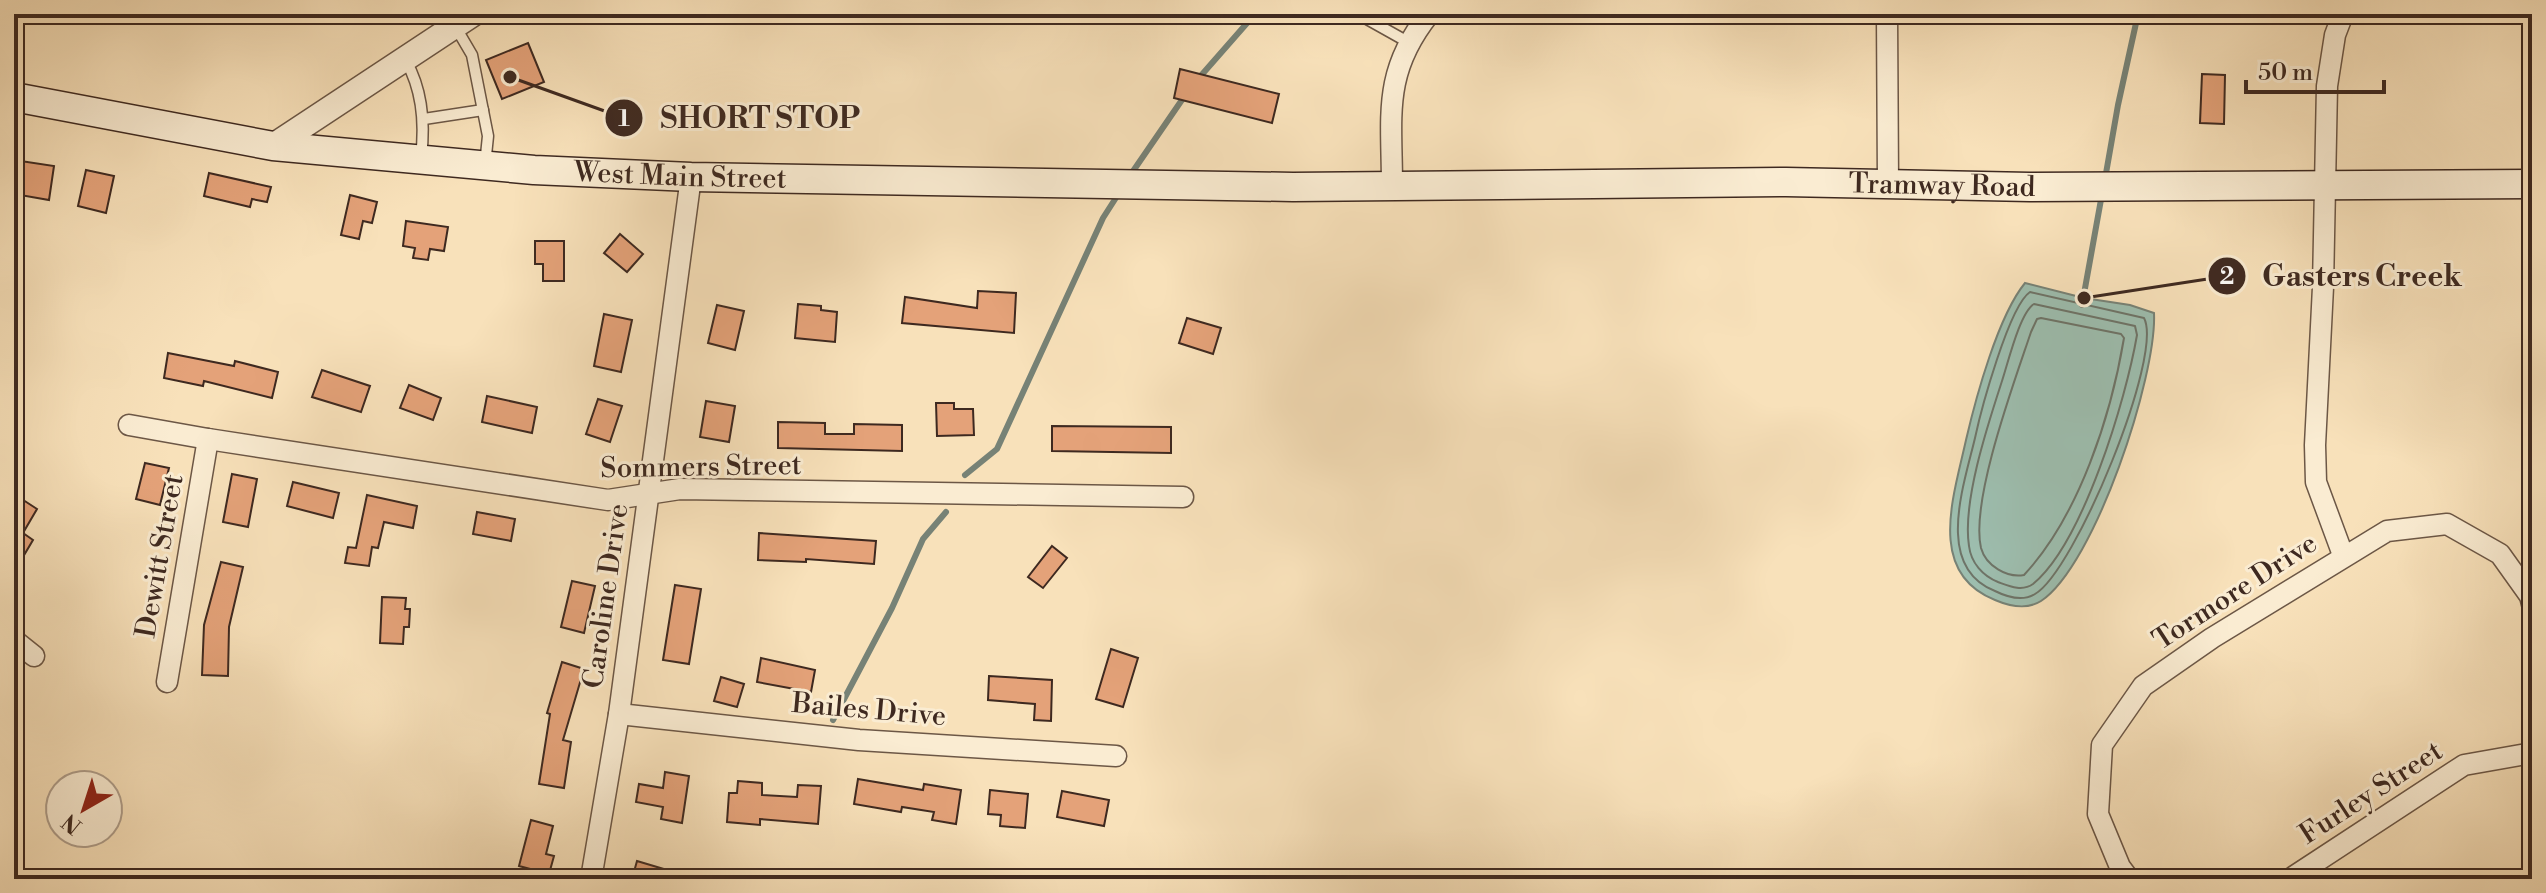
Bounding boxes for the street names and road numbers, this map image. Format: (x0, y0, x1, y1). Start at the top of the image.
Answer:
street label: West Main Street (572, 154, 787, 196)
street label: Tramway Road (1848, 166, 2036, 205)
street label: Sommers Street (600, 448, 802, 486)
street label: Dewitt Street (128, 471, 192, 641)
street label: Caroline Drive (576, 501, 636, 691)
street label: Tormore Drive (2146, 526, 2324, 658)
street label: Bailes Drive (789, 686, 948, 734)
street label: Furley Street (2293, 734, 2449, 852)

